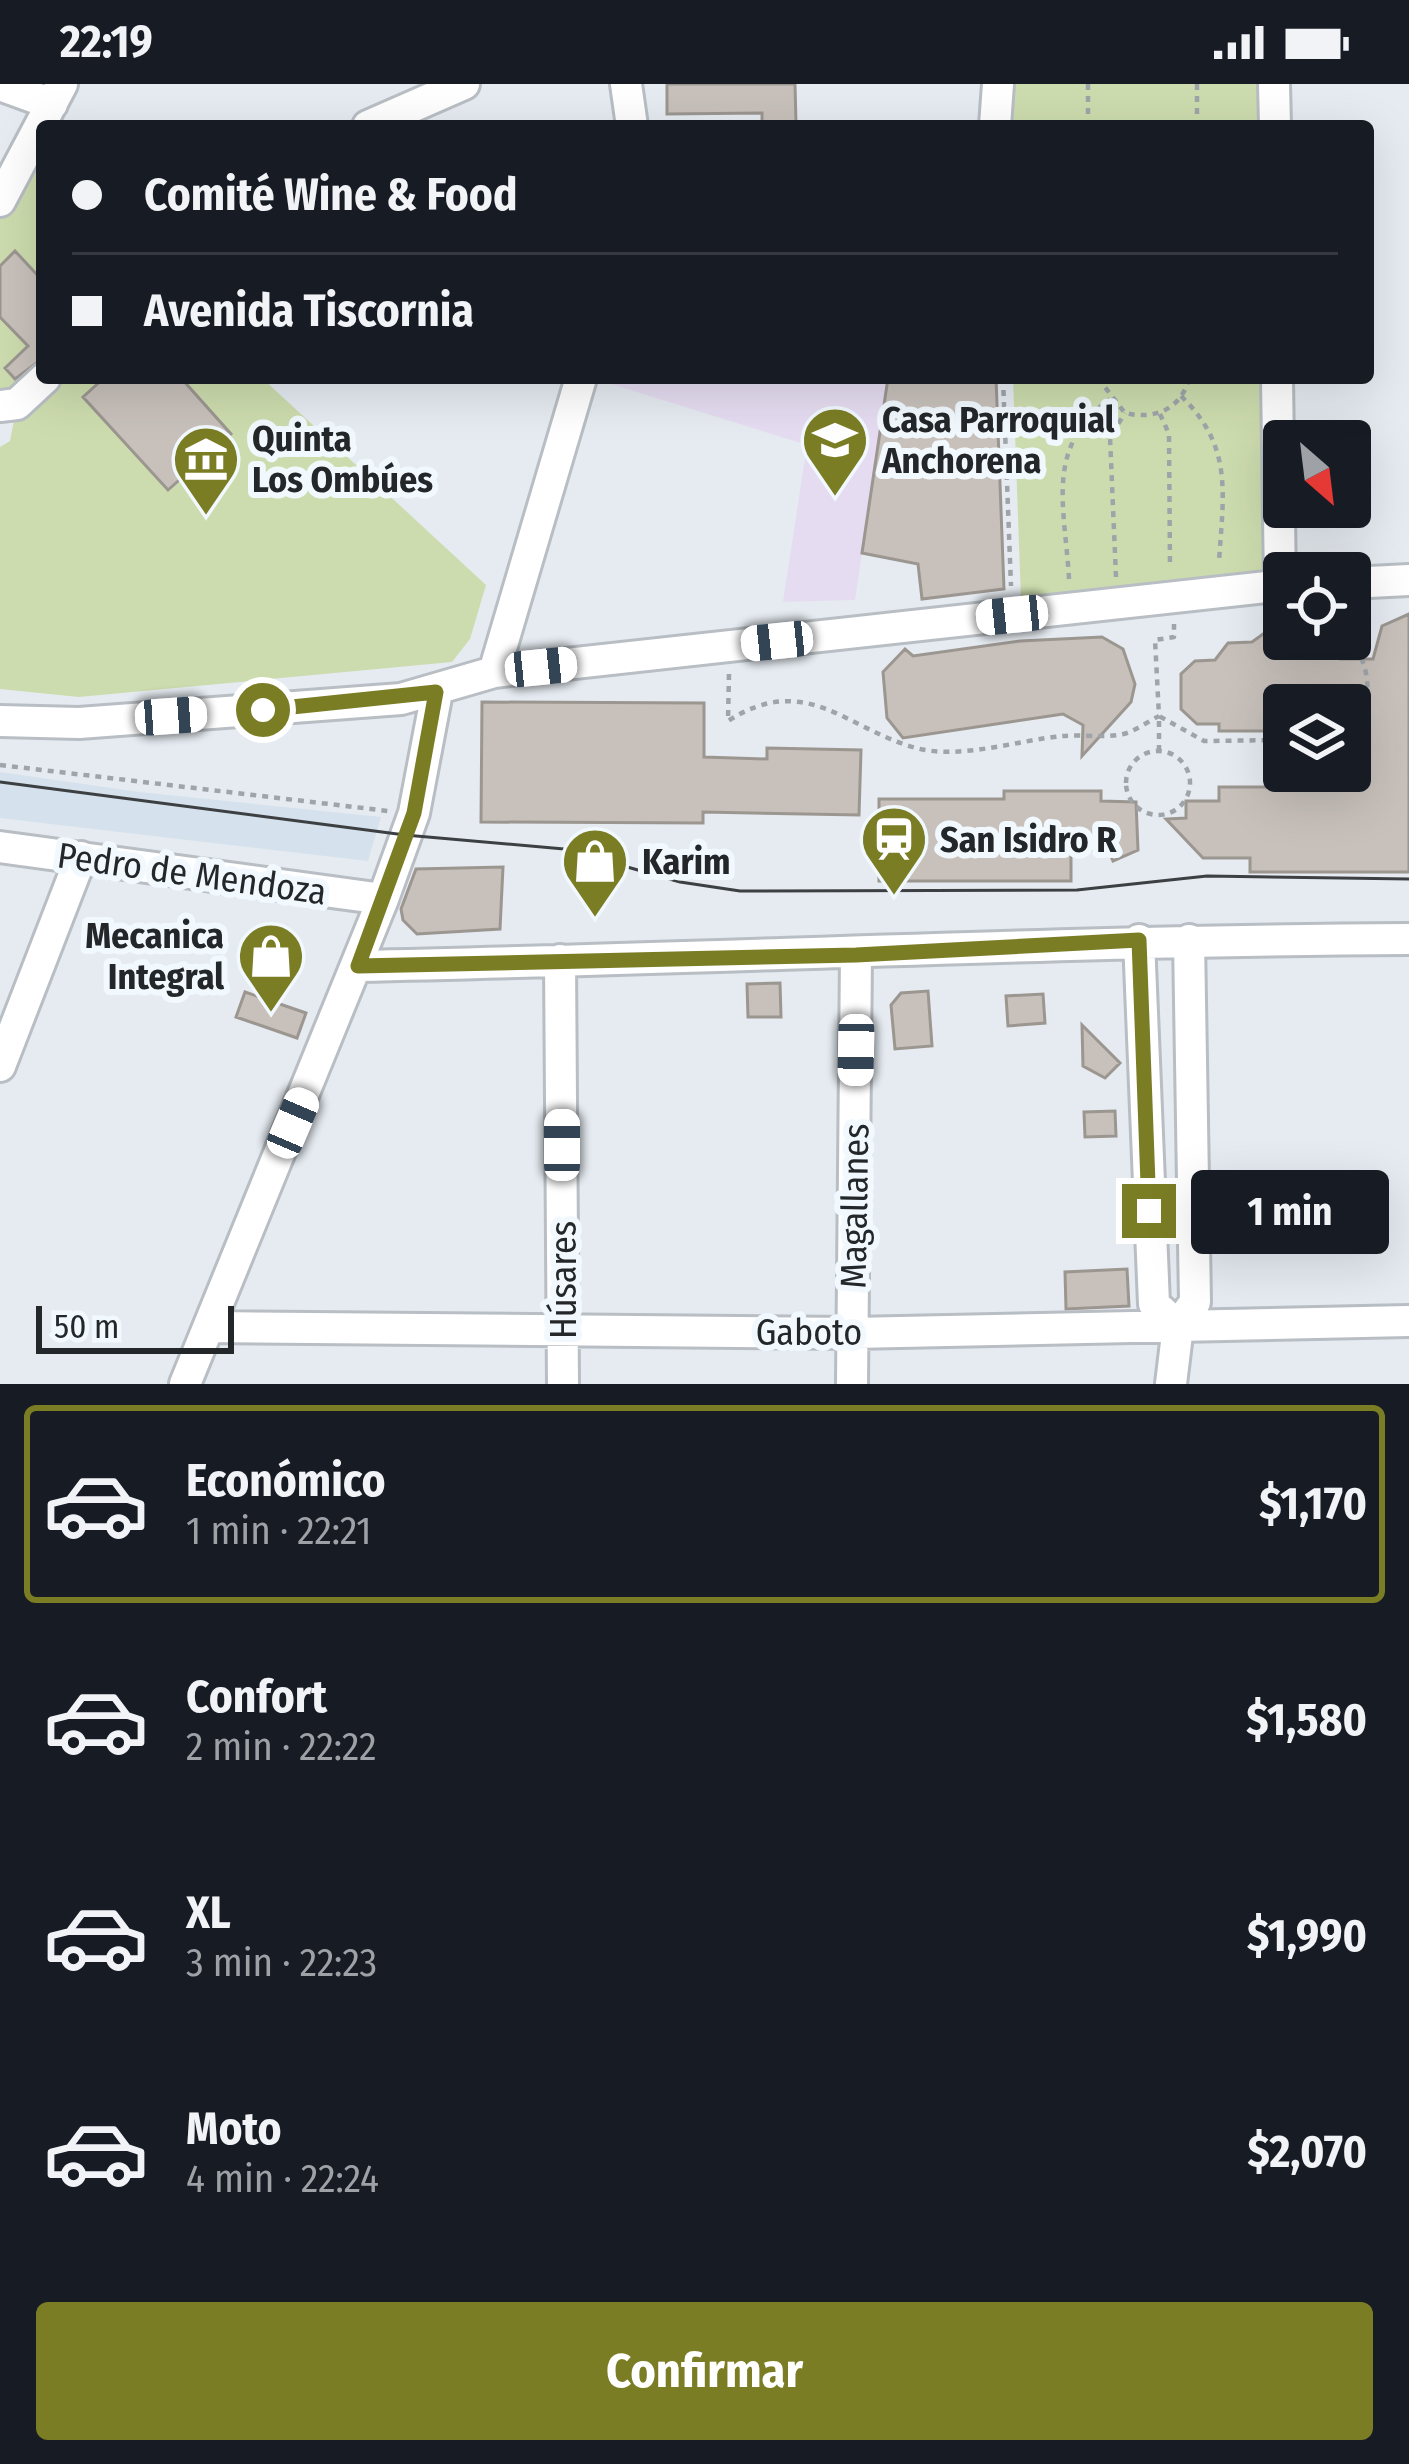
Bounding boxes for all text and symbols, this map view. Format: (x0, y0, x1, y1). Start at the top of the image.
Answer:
text: 22:19 (60, 15, 153, 69)
text: Comité Wine & Food (144, 168, 517, 222)
text: Avenida Tiscornia (144, 284, 474, 338)
place label: Casa Parroquial Anchorena (881, 398, 1115, 483)
school or university icon: Casa Parroquial Anchorena (800, 405, 870, 499)
place label: Quinta Los Ombúes (252, 417, 433, 502)
north arrow (1263, 420, 1371, 528)
map controls (1263, 420, 1371, 792)
museum icon: Quinta Los Ombúes (171, 424, 241, 518)
button: locate (1263, 552, 1371, 660)
car (974, 593, 1050, 637)
car (739, 619, 815, 663)
car (503, 645, 579, 689)
route start (236, 683, 290, 737)
button: layers (1263, 684, 1371, 792)
car (134, 696, 208, 736)
station icon: San Isidro R (859, 804, 929, 898)
place label: San Isidro R (940, 818, 1117, 862)
shop icon: Karim (560, 826, 630, 920)
street label: Pedro de Mendoza (55, 833, 329, 915)
place label: Karim (642, 840, 730, 884)
place label: Mecanica Integral (85, 914, 224, 999)
shop icon: Mecanica Integral (236, 921, 306, 1015)
car (837, 1014, 875, 1086)
car (262, 1083, 324, 1163)
car (544, 1109, 580, 1181)
street label: Magallanes (832, 1123, 878, 1289)
callout: 1 min (1191, 1169, 1389, 1253)
route end (1122, 1184, 1176, 1238)
text: 1 min (1248, 1189, 1332, 1235)
street label: Húsares (542, 1221, 586, 1339)
scale bar (36, 1300, 234, 1353)
text: 50 m (54, 1307, 119, 1347)
street label: Gaboto (756, 1311, 862, 1355)
icon: car (42, 1450, 150, 1558)
text: Económico (186, 1454, 386, 1508)
text: $1,170 (1259, 1477, 1367, 1531)
text: 1 min · 22:21 (186, 1508, 372, 1554)
icon: car (42, 1666, 150, 1774)
text: Confort (186, 1670, 327, 1724)
text: $1,580 (1246, 1693, 1367, 1747)
text: 2 min · 22:22 (186, 1724, 376, 1770)
icon: car (42, 1882, 150, 1990)
text: XL (186, 1886, 231, 1940)
text: $1,990 (1247, 1909, 1367, 1963)
text: 3 min · 22:23 (186, 1940, 377, 1986)
icon: car (42, 2098, 150, 2206)
text: Moto (186, 2102, 282, 2156)
text: $2,070 (1248, 2125, 1367, 2179)
text: 4 min · 22:24 (186, 2156, 379, 2202)
button: Confirmar (36, 2302, 1373, 2440)

